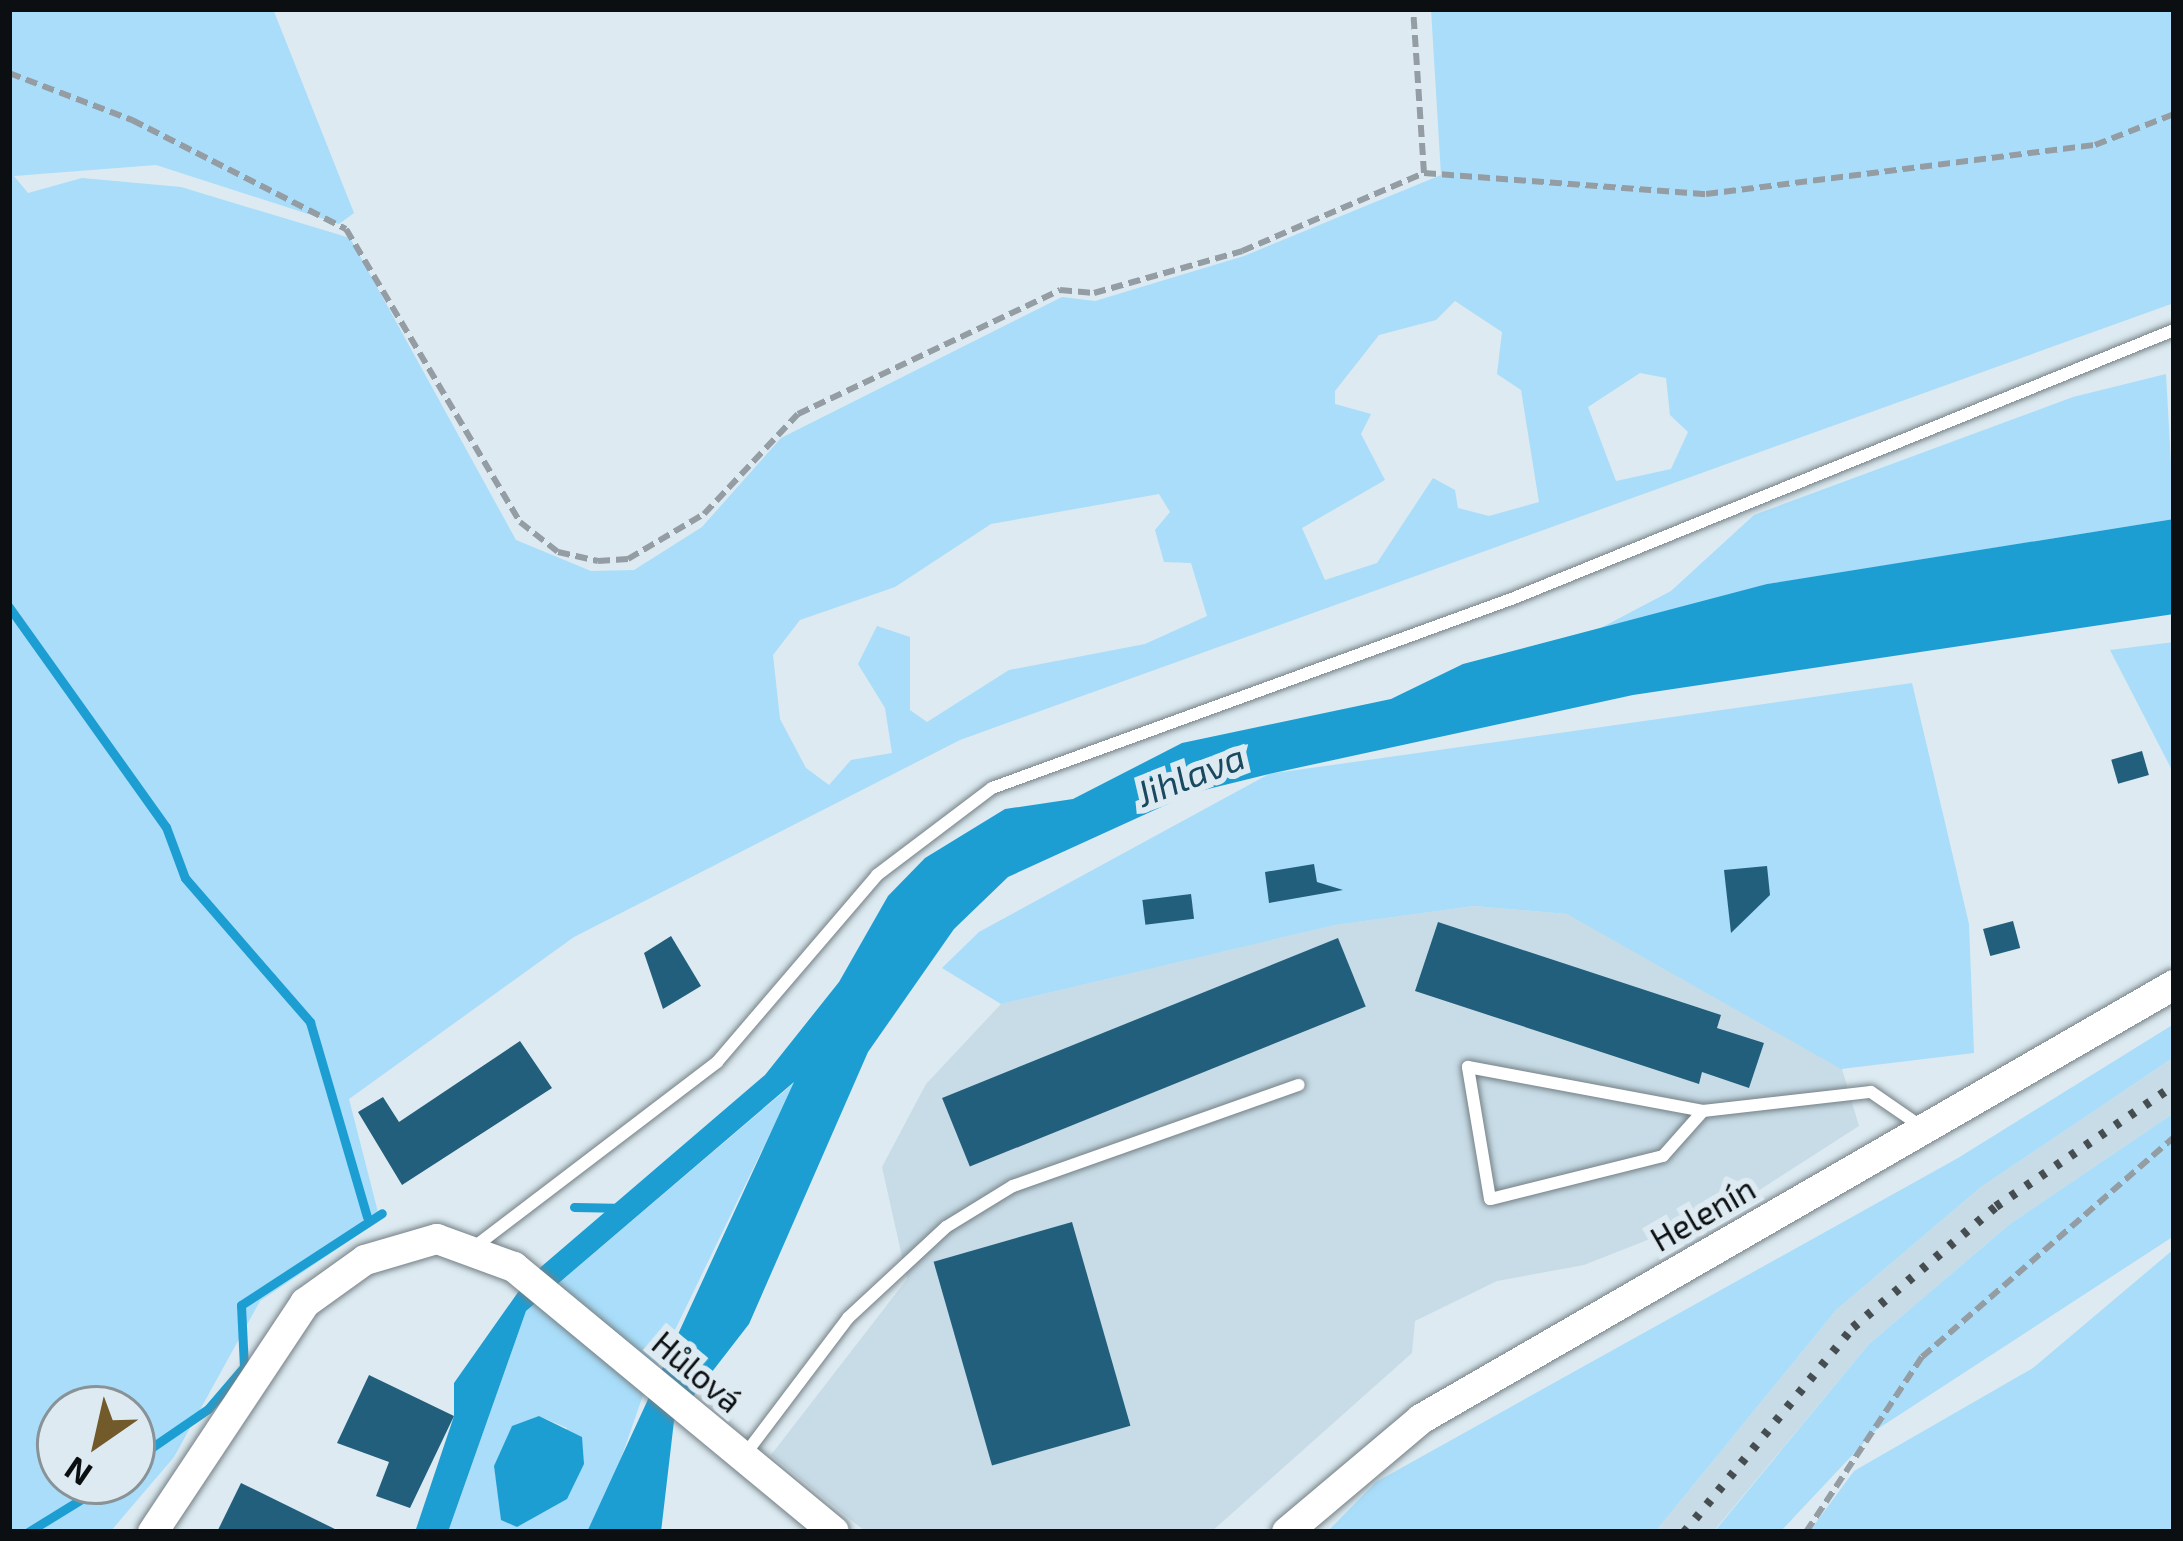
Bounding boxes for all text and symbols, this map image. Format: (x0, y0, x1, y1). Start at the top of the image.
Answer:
water label: Jihlava (1130, 734, 1250, 814)
street label: Helenín (1644, 1168, 1762, 1260)
street label: Hůlová (644, 1323, 750, 1421)
north arrow (36, 1385, 156, 1505)
text: N (56, 1449, 99, 1496)

